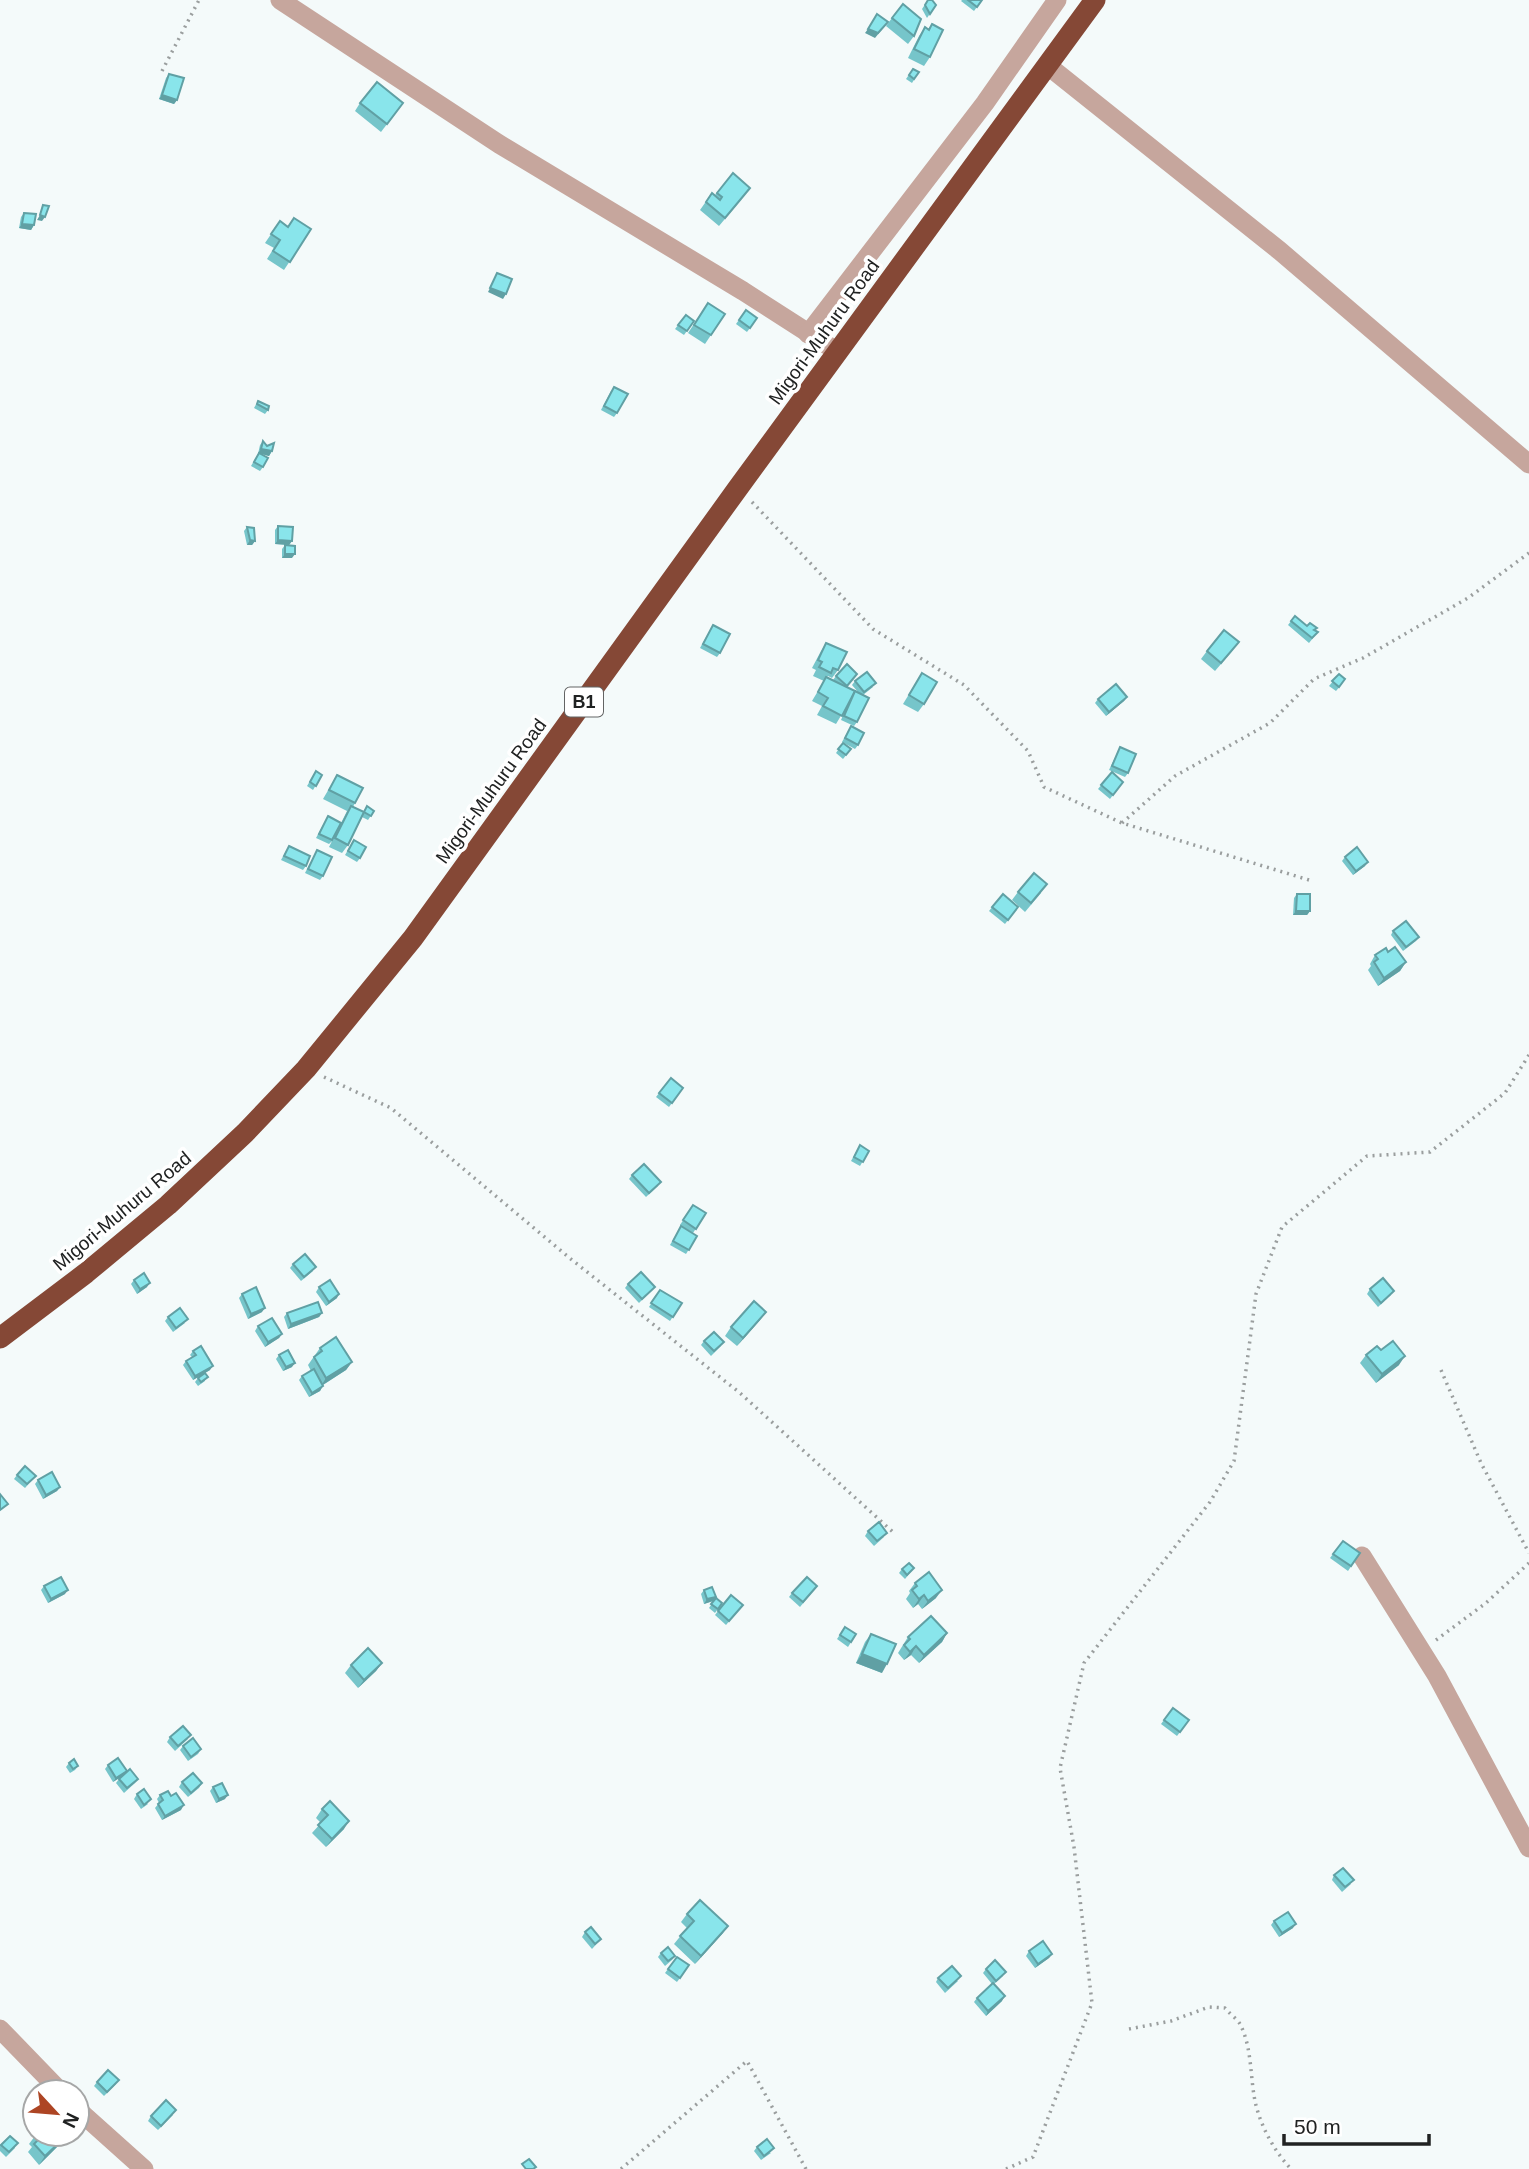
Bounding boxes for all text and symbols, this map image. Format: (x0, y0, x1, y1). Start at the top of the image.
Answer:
street label: Migori-Muhuru Road (765, 256, 883, 408)
road number: B1 (565, 688, 603, 716)
street label: Migori-Muhuru Road (432, 715, 550, 867)
street label: Migori-Muhuru Road (49, 1147, 195, 1275)
north arrow (21, 2078, 91, 2148)
scale bar (1284, 2102, 1429, 2146)
text: N (58, 2109, 83, 2131)
text: 50 m (1294, 2115, 1341, 2138)

